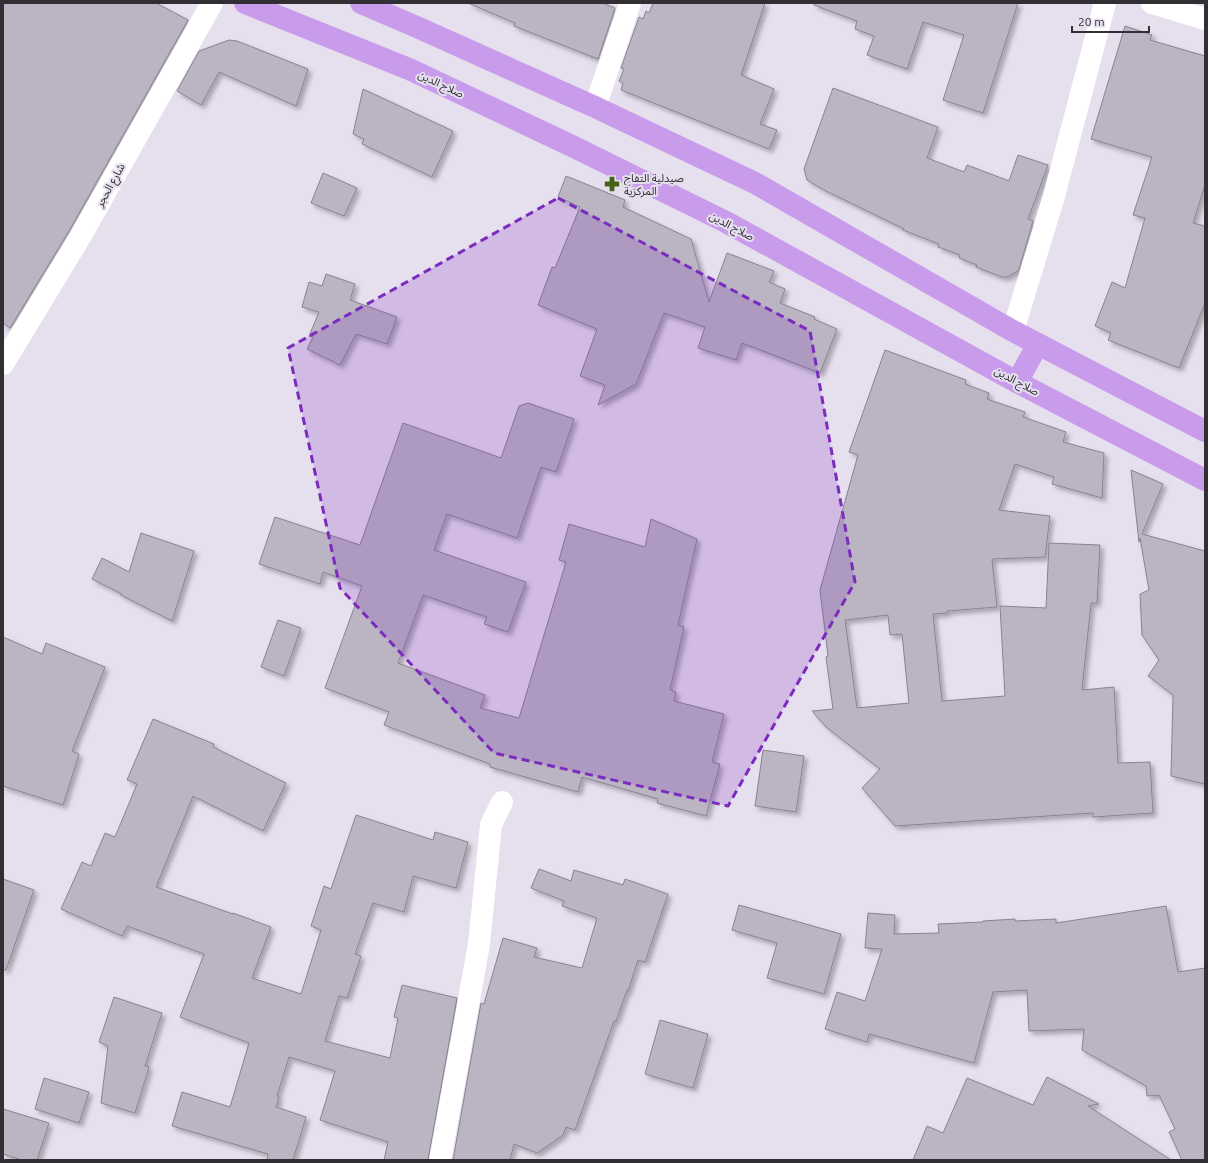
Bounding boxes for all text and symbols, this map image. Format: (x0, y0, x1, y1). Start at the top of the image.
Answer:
scale bar (1072, 8, 1149, 34)
text: 20 m (1078, 15, 1105, 28)
street label: صلاح الدين (416, 68, 466, 102)
street label: شارع الحجر (93, 161, 129, 211)
place label: صيدلية التفاح المركزية (624, 172, 684, 198)
pharmacy icon: صيدلية التفاح المركزية (603, 175, 621, 193)
street label: صلاح الدين (707, 209, 756, 245)
street label: صلاح الدين (992, 364, 1041, 400)

